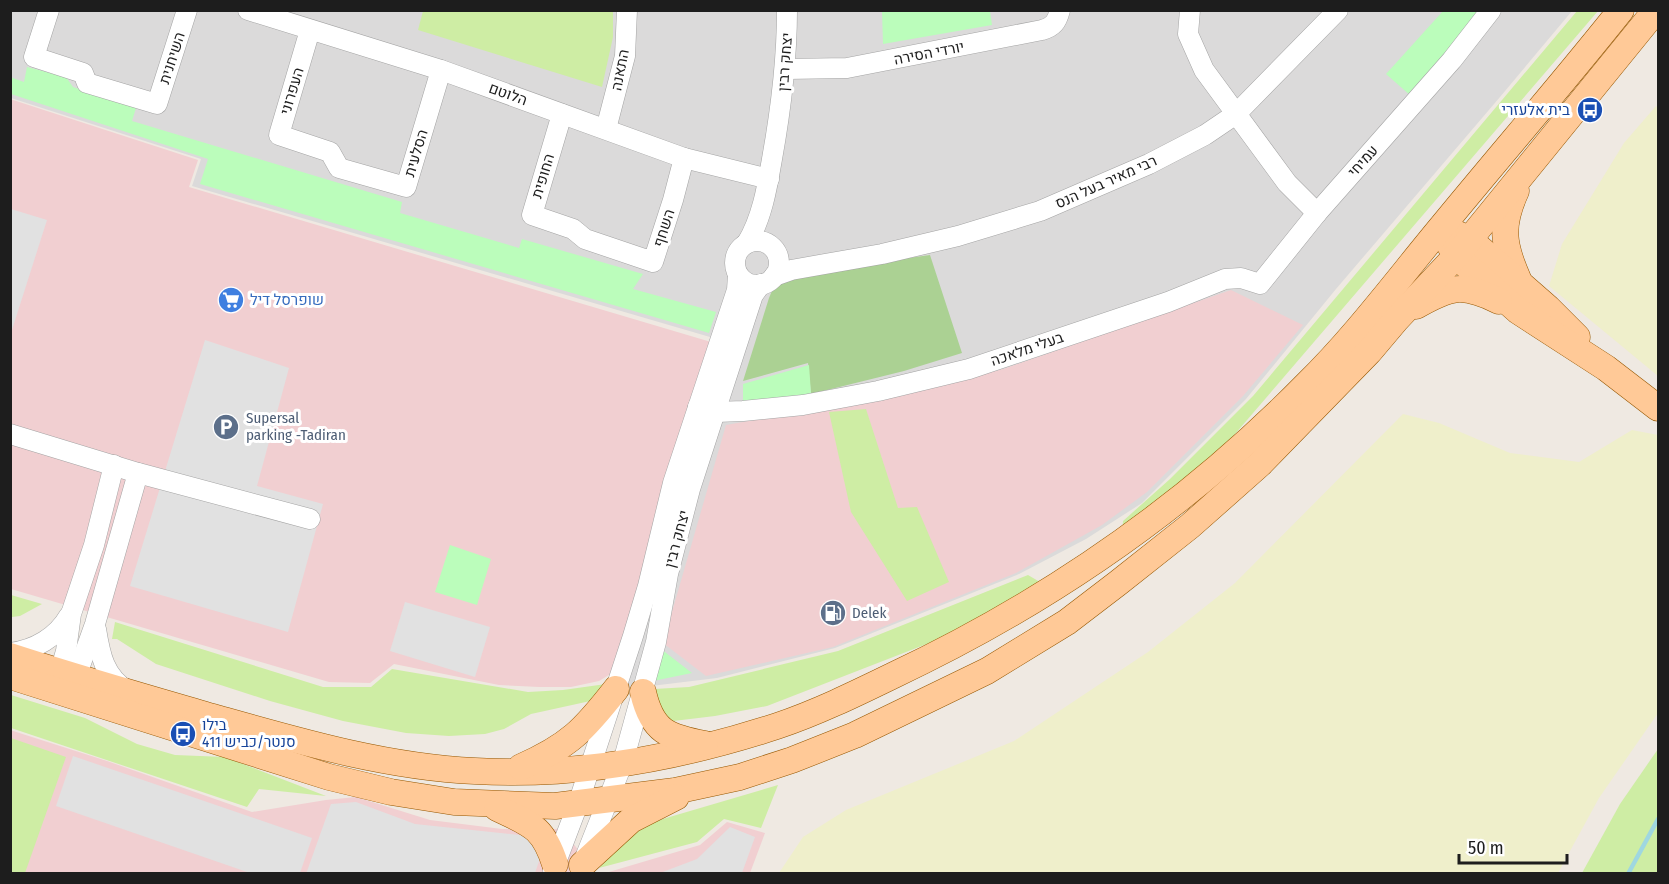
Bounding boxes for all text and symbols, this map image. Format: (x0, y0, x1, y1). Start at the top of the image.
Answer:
street label: השיחנית (155, 30, 189, 86)
street label: יצחק רבין (774, 32, 796, 92)
street label: יורדי הסירה (892, 37, 966, 69)
street label: התאנה (607, 48, 633, 92)
street label: העפרוני (276, 65, 308, 117)
street label: הלוטם (486, 79, 530, 109)
bus stop icon: בית אלעזרי (1575, 95, 1605, 125)
place label: בית אלעזרי (1501, 101, 1570, 119)
street label: הסלעית (400, 127, 432, 179)
street label: עמיחי (1344, 141, 1382, 181)
street label: החופית (528, 152, 558, 200)
street label: רבי מאיר בעל הנס (1052, 152, 1160, 212)
street label: השחף (649, 207, 679, 249)
supermarket icon: שופרסל דיל (216, 285, 246, 315)
place label: שופרסל דיל (250, 291, 324, 309)
street label: בעלי מלאכה (988, 328, 1066, 370)
place label: Supersal parking -Tadiran (246, 409, 346, 444)
parking icon: Supersal parking -Tadiran (211, 412, 241, 442)
street label: יצחק רבין (661, 508, 693, 570)
fuel station icon: Delek (818, 598, 848, 628)
place label: Delek (852, 604, 886, 622)
place label: בילו סנטר/כביש 411 (202, 716, 296, 751)
bus stop icon: בילו סנטר/כביש 411 (168, 719, 198, 749)
scale bar (1459, 827, 1567, 865)
text: 50 m (1468, 837, 1504, 859)

